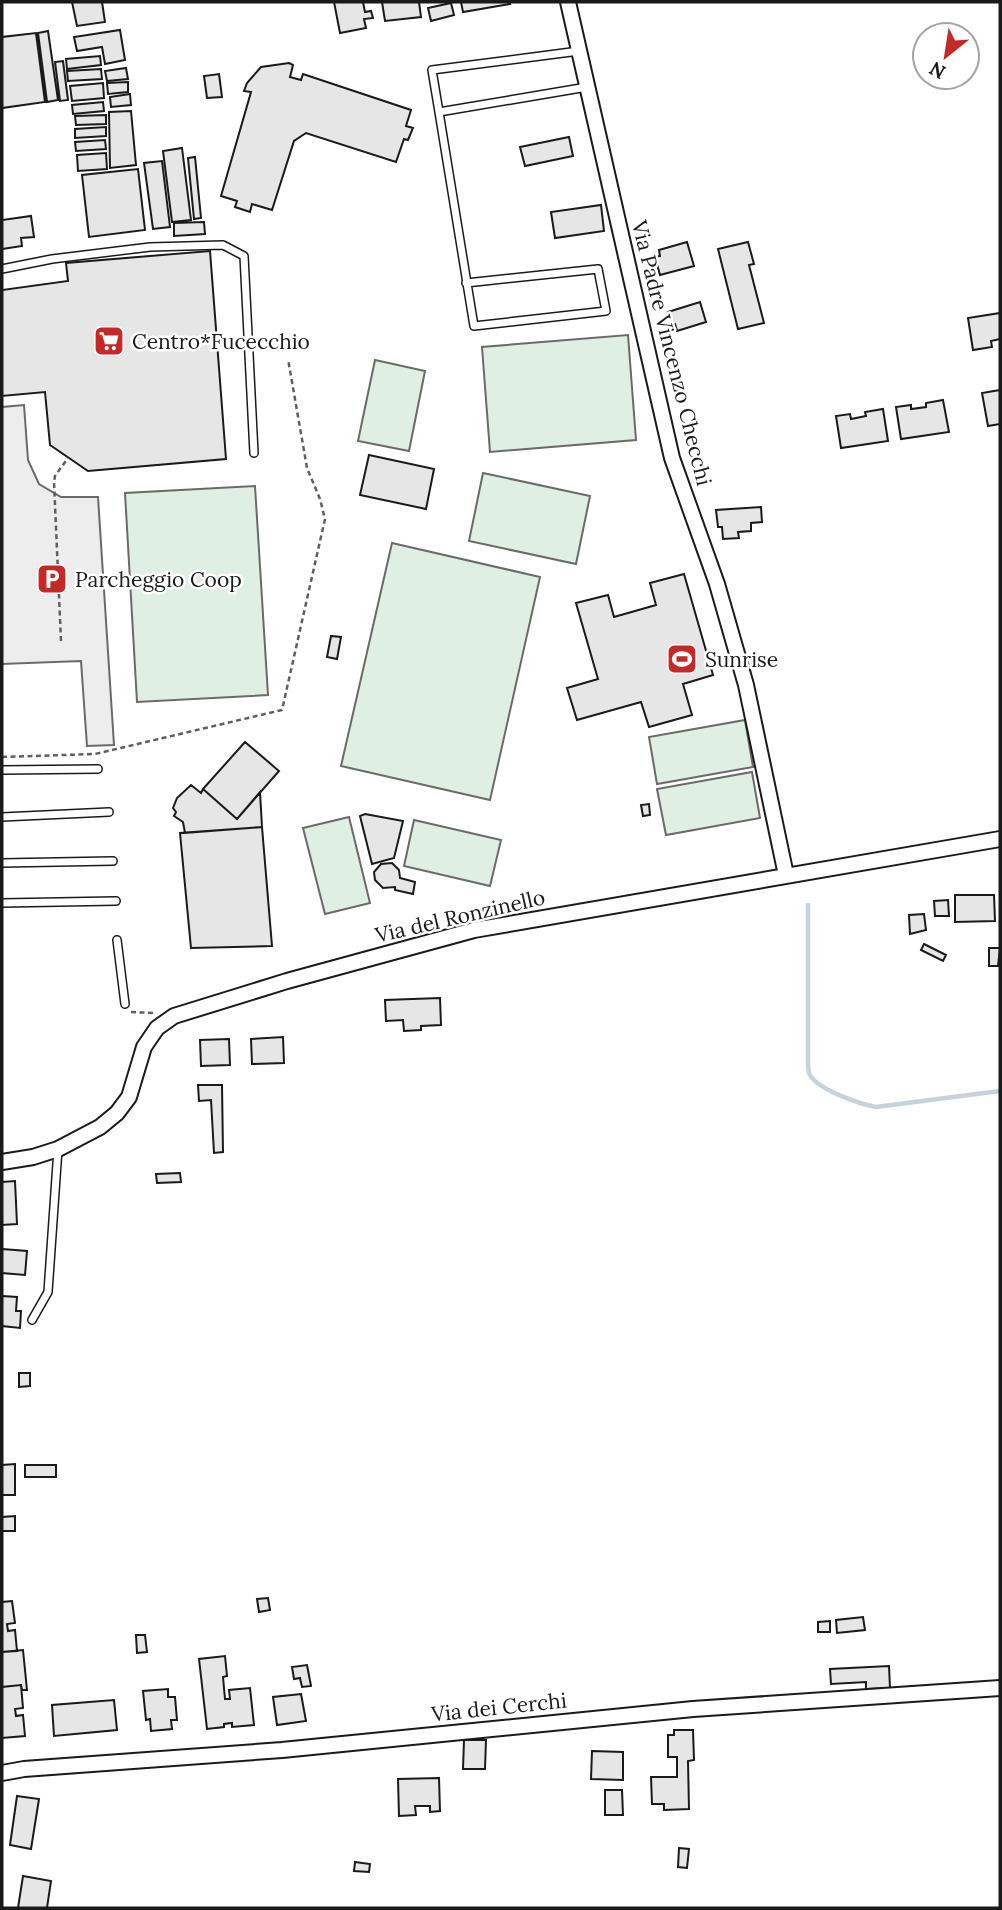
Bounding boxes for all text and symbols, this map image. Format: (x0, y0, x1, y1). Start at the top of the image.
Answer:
north arrow (911, 21, 981, 91)
text: N (925, 57, 950, 85)
street label: Via Padre Vincenzo Checchi (626, 217, 718, 488)
supermarket icon: Centro*Fucecchio (92, 324, 126, 358)
place label: Centro*Fucecchio (132, 328, 310, 355)
parking icon: Parcheggio Coop (35, 562, 69, 596)
place label: Parcheggio Coop (75, 566, 242, 593)
sports icon: Sunrise (665, 642, 699, 676)
place label: Sunrise (705, 646, 778, 673)
street label: Via del Ronzinello (372, 883, 548, 949)
street label: Via dei Cerchi (429, 1686, 568, 1728)

